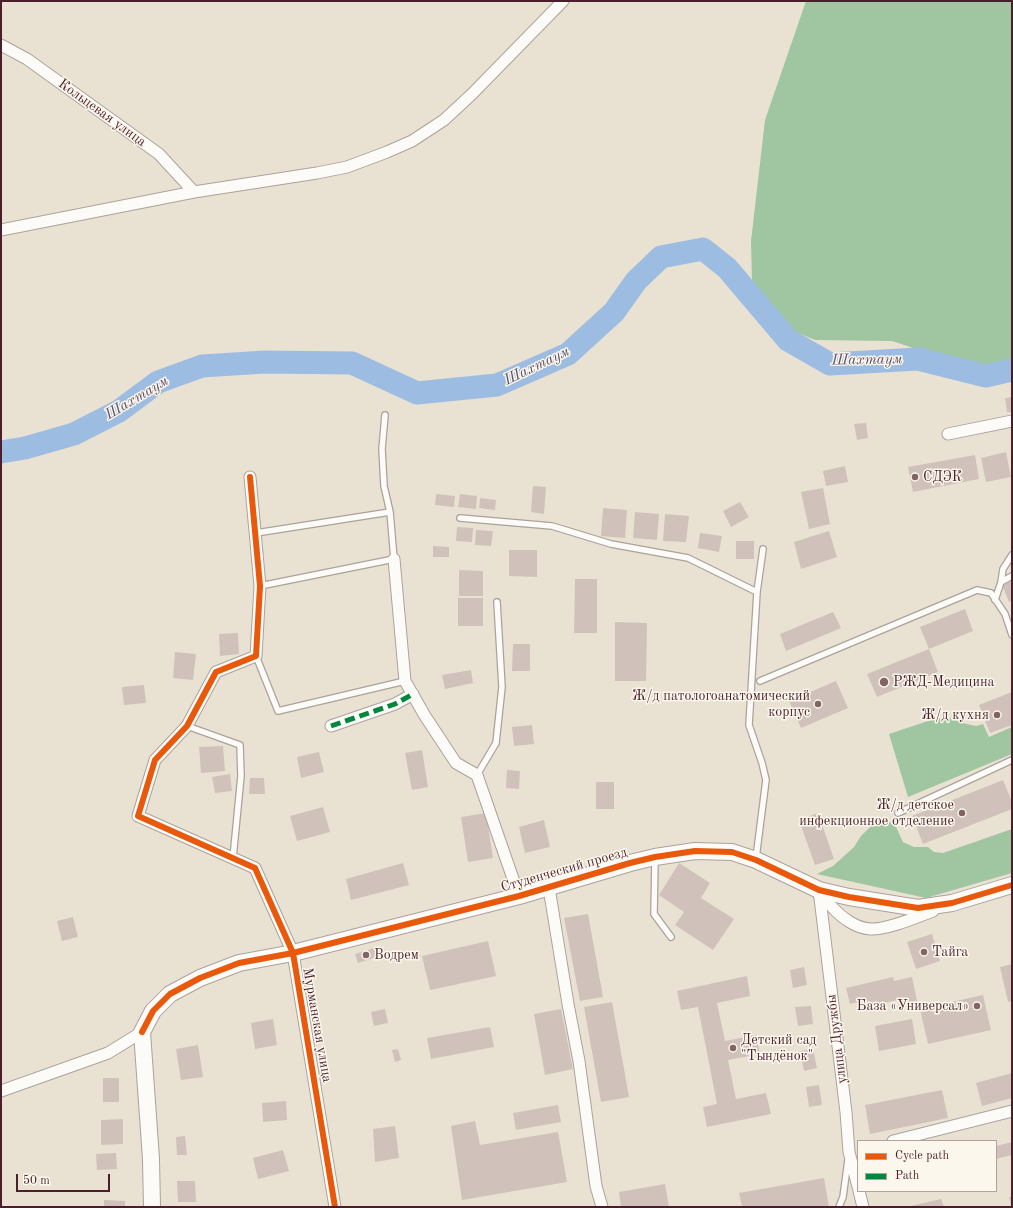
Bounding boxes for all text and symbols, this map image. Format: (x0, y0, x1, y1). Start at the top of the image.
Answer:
street label: Кольцевая улица (55, 75, 149, 151)
water label: Шахтаум (501, 342, 573, 390)
water label: Шахтаум (831, 350, 903, 370)
water label: Шахтаум (102, 372, 172, 424)
place label: СДЭК (923, 469, 962, 485)
marker: СДЭК (910, 472, 920, 482)
place label: РЖД-Медицина (893, 674, 995, 690)
marker: РЖД-Медицина (878, 676, 890, 688)
place label: Ж/д патологоанатомический корпус (632, 688, 810, 720)
marker: Ж/д патологоанатомический корпус (813, 699, 823, 709)
place label: Ж/д кухня (921, 707, 989, 723)
marker: Ж/д кухня (992, 710, 1002, 720)
place label: Ж/д детское инфекционное отделение (799, 797, 954, 830)
marker: Ж/д детское инфекционное отделение (957, 808, 967, 818)
street label: Студенческий проезд (499, 844, 629, 896)
place label: Тайга (932, 944, 968, 960)
place label: Водрем (374, 947, 419, 963)
marker: Тайга (919, 947, 929, 957)
marker: Водрем (361, 950, 371, 960)
street label: Мурманская улица (299, 966, 335, 1084)
street label: улица Дружбы (823, 993, 851, 1085)
place label: База «Универсал» (857, 998, 969, 1014)
marker: База «Универсал» (972, 1001, 982, 1011)
place label: Детский сад "Тындёнок" (741, 1032, 816, 1064)
marker: Детский сад "Тындёнок" (728, 1043, 738, 1053)
legend (857, 1140, 997, 1192)
text: Cycle path (895, 1150, 949, 1162)
scale bar (18, 1166, 112, 1192)
text: Path (895, 1170, 919, 1182)
text: 50 m (23, 1175, 50, 1187)

